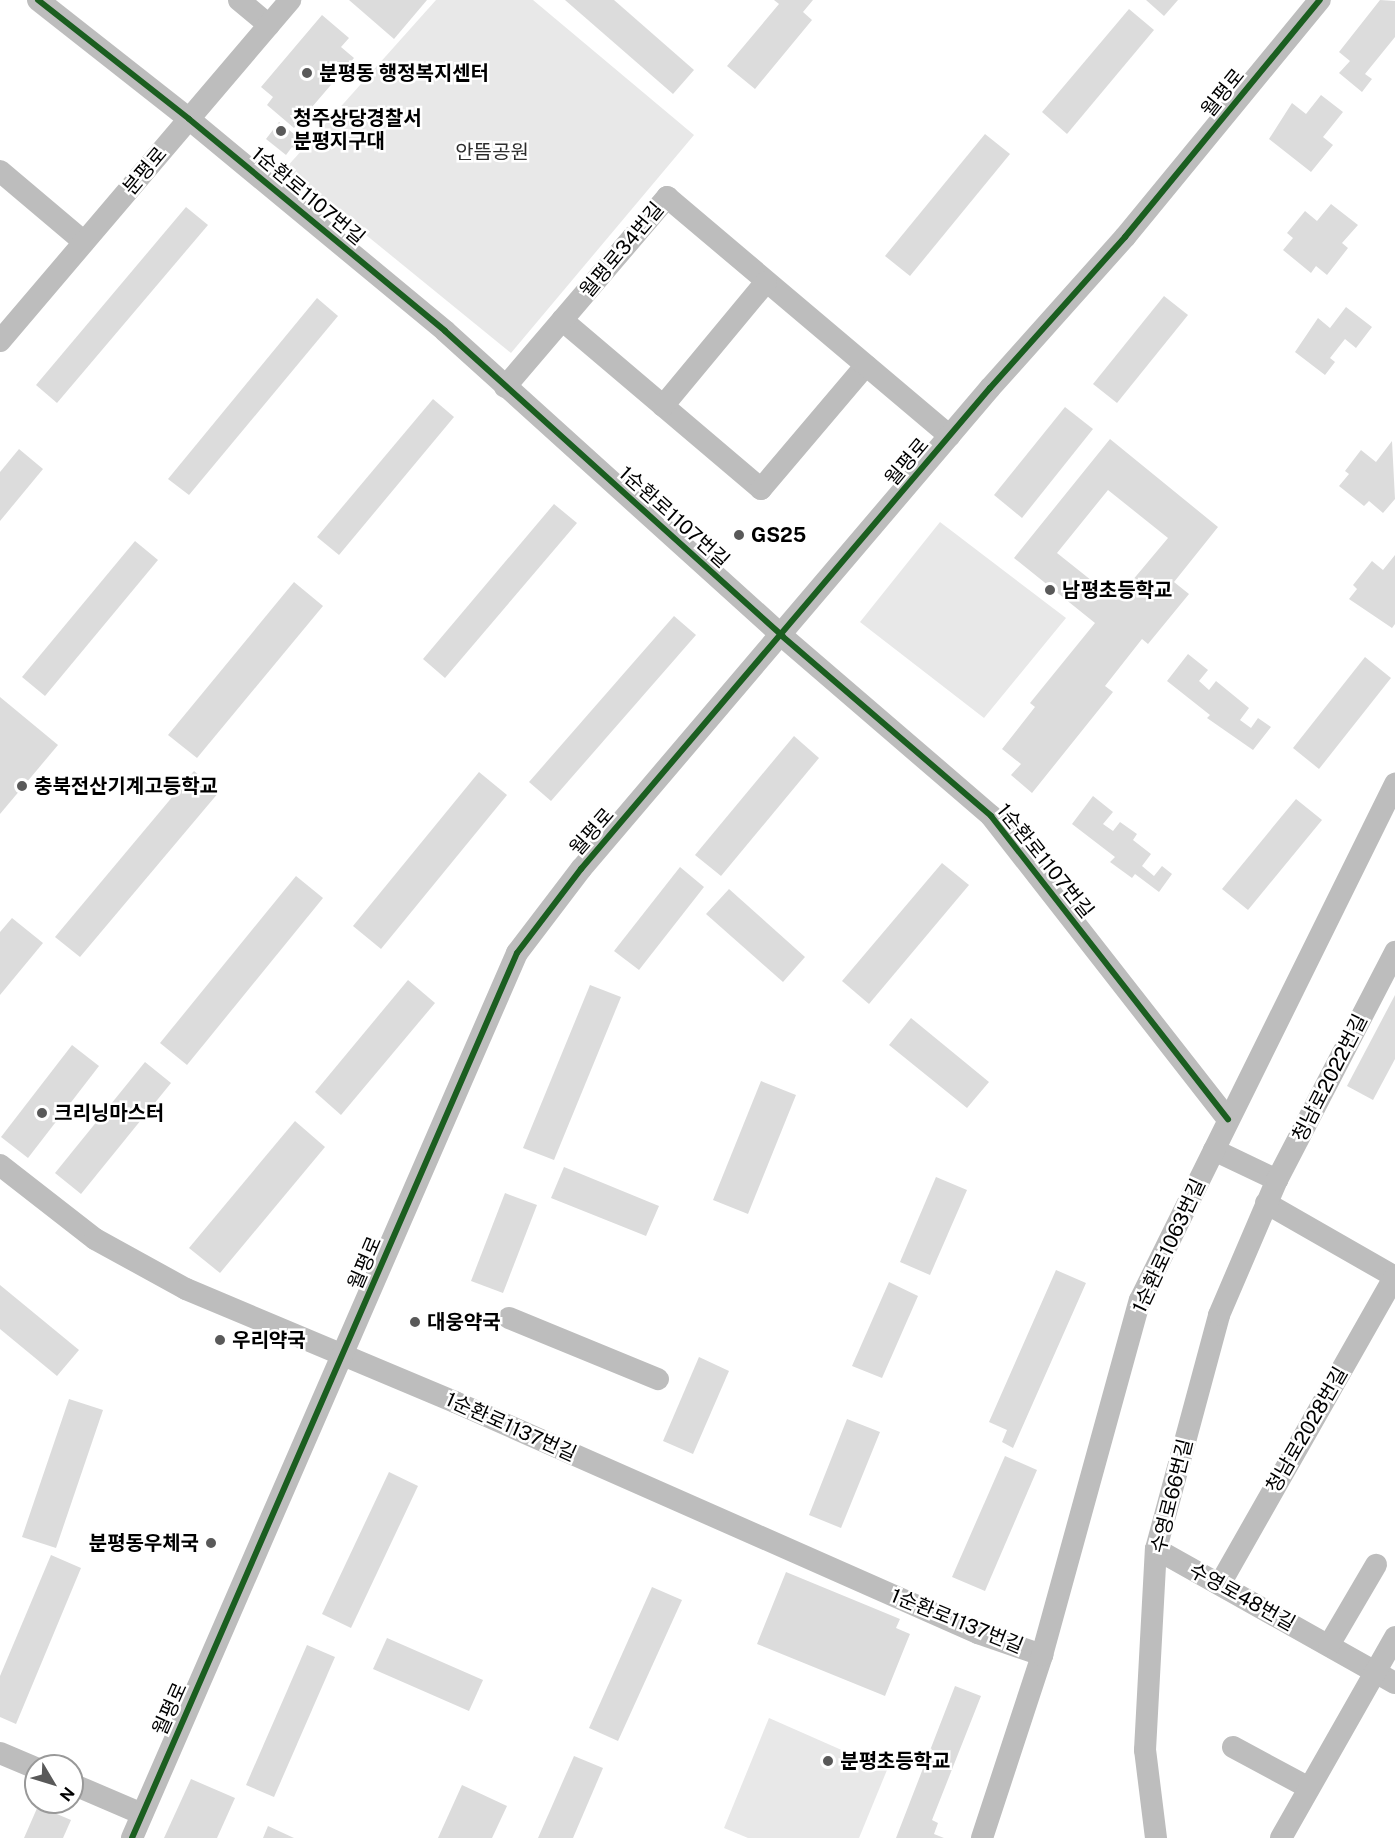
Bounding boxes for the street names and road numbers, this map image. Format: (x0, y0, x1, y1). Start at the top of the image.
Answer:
street label: 월평로 (1196, 64, 1250, 122)
street label: 분평로 (118, 142, 172, 200)
street label: 1순환로1107번길 (247, 142, 369, 250)
street label: 월평로34번길 (575, 197, 669, 303)
street label: 월평로 (880, 433, 934, 491)
street label: 1순환로1107번길 (614, 461, 734, 573)
street label: 1순환로1107번길 (992, 799, 1098, 923)
street label: 월평로 (565, 803, 619, 861)
street label: 청남로2022번길 (1288, 1010, 1372, 1146)
street label: 1순환로1063번길 (1127, 1175, 1211, 1317)
street label: 월평로 (343, 1233, 387, 1293)
street label: 청남로2028번길 (1261, 1363, 1353, 1497)
street label: 1순환로1137번길 (442, 1387, 580, 1467)
street label: 수영로66번길 (1146, 1436, 1198, 1556)
street label: 수영로48번길 (1185, 1558, 1299, 1636)
street label: 1순환로1137번길 (887, 1584, 1027, 1658)
street label: 월평로 (148, 1679, 192, 1739)

